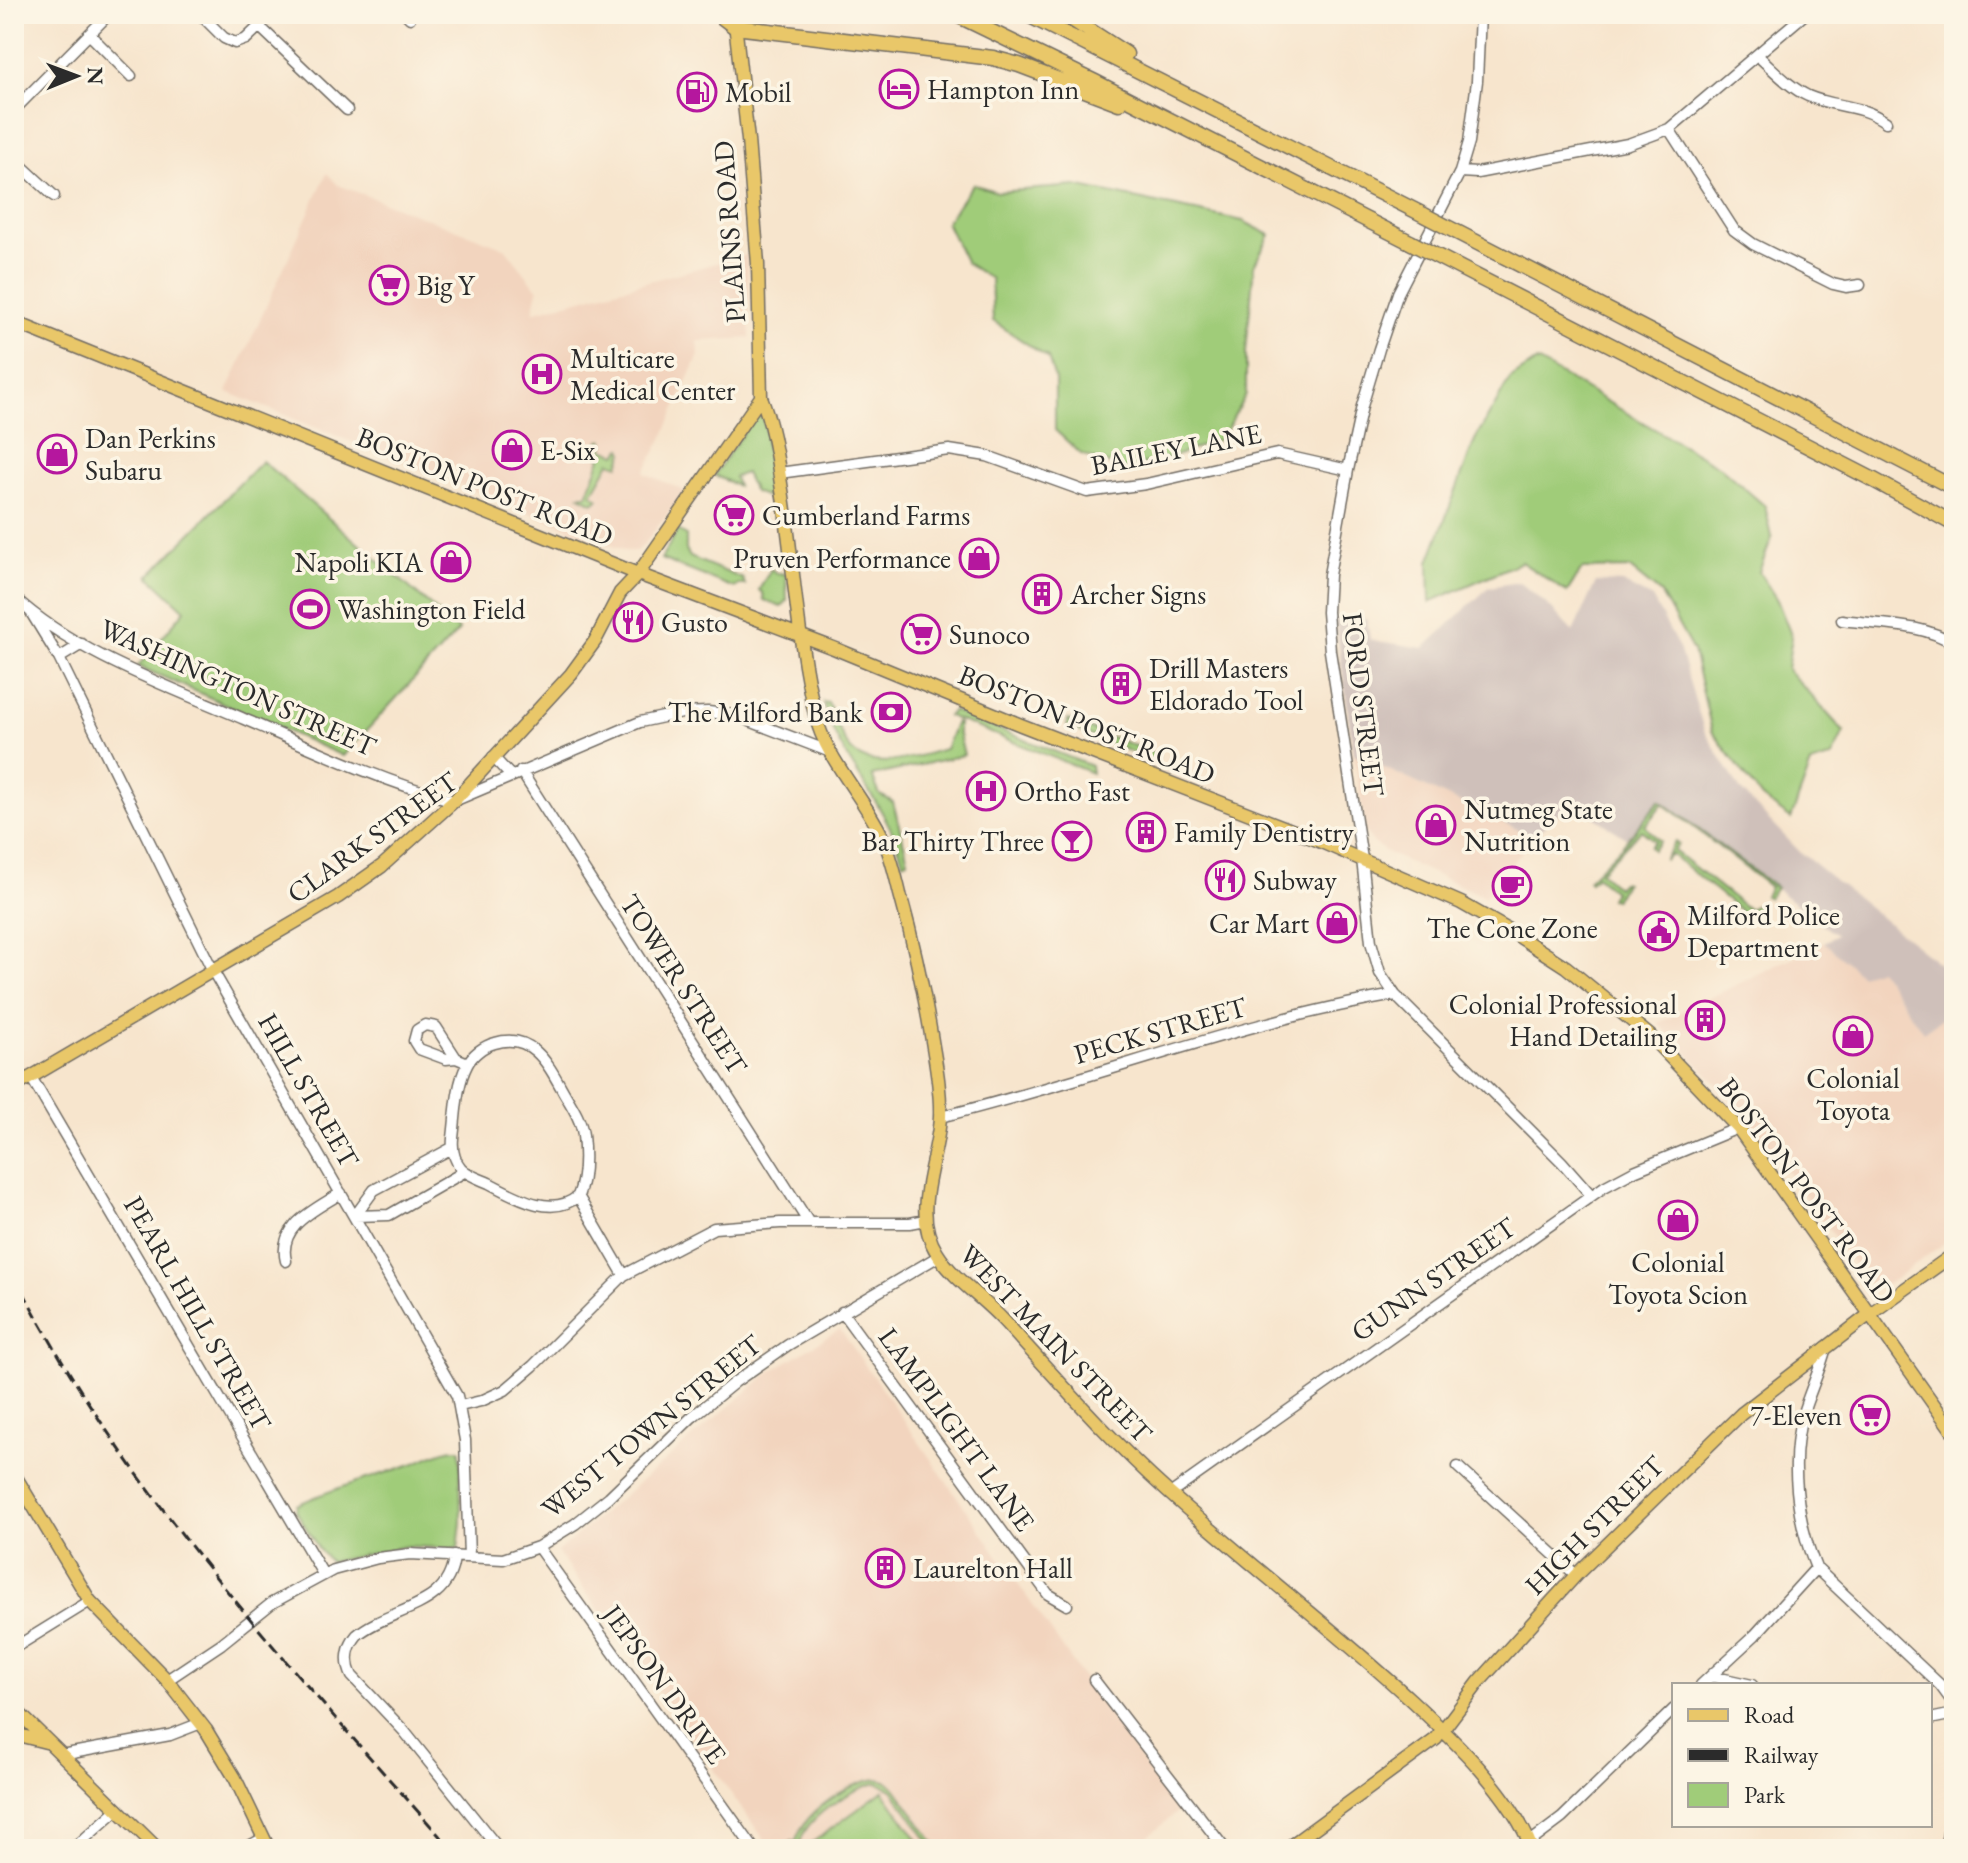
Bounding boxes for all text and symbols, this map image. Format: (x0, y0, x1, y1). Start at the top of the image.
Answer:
north arrow (36, 36, 116, 116)
text: N (81, 67, 110, 85)
hotel icon: Hampton Inn (878, 68, 920, 110)
fuel station icon: Mobil (676, 71, 718, 113)
place label: Hampton Inn (927, 71, 1080, 107)
place label: Mobil (725, 74, 792, 110)
street label: PLAINS ROAD (705, 140, 753, 324)
supermarket icon: Big Y (368, 264, 410, 306)
place label: Big Y (417, 267, 476, 303)
place label: Multicare Medical Center (570, 340, 736, 408)
hospital icon: Multicare Medical Center (521, 353, 563, 395)
street label: BAILEY LANE (1088, 415, 1265, 483)
street label: BOSTON POST ROAD (352, 418, 618, 554)
place label: Dan Perkins Subaru (85, 420, 216, 488)
shop icon: E-Six (491, 429, 533, 471)
place label: E-Six (540, 432, 595, 468)
shop icon: Dan Perkins Subaru (36, 433, 78, 475)
supermarket icon: Cumberland Farms (713, 494, 755, 536)
place label: Cumberland Farms (762, 497, 970, 533)
shop icon: Pruven Performance (958, 537, 1000, 579)
place label: Pruven Performance (733, 540, 951, 576)
shop icon: Napoli KIA (430, 541, 472, 583)
place label: Napoli KIA (295, 544, 424, 580)
building icon: Archer Signs (1021, 573, 1063, 615)
place label: Archer Signs (1069, 576, 1206, 612)
sports icon: Washington Field (289, 588, 331, 630)
place label: Washington Field (338, 591, 526, 627)
restaurant icon: Gusto (612, 601, 654, 643)
place label: Gusto (661, 604, 728, 640)
street label: WASHINGTON STREET (94, 610, 382, 764)
street label: FORD STREET (1335, 610, 1393, 798)
supermarket icon: Sunoco (900, 613, 942, 655)
place label: Sunoco (949, 616, 1030, 652)
place label: Drill Masters Eldorado Tool (1149, 650, 1304, 718)
street label: BOSTON POST ROAD (954, 656, 1220, 792)
building icon: Drill Masters Eldorado Tool (1100, 663, 1142, 705)
bank icon: The Milford Bank (870, 691, 912, 733)
place label: The Milford Bank (668, 694, 864, 730)
street label: CLARK STREET (280, 763, 465, 911)
hospital icon: Ortho Fast (965, 770, 1007, 812)
place label: Ortho Fast (1014, 773, 1130, 809)
place label: Nutmeg State Nutrition (1464, 791, 1613, 859)
shop icon: Nutmeg State Nutrition (1415, 804, 1457, 846)
building icon: Family Dentistry (1125, 811, 1167, 853)
place label: Family Dentistry (1174, 814, 1355, 850)
bar icon: Bar Thirty Three (1051, 820, 1093, 862)
place label: Bar Thirty Three (861, 823, 1044, 859)
restaurant icon: Subway (1204, 859, 1246, 901)
place label: Subway (1253, 862, 1337, 898)
cafe icon: The Cone Zone (1491, 865, 1533, 907)
street label: TOWER STREET (612, 887, 756, 1081)
place label: Milford Police Department (1687, 897, 1840, 965)
shop icon: Car Mart (1316, 902, 1358, 944)
place label: Car Mart (1209, 905, 1309, 941)
place label: The Cone Zone (1426, 910, 1598, 946)
public building icon: Milford Police Department (1638, 910, 1680, 952)
place label: Colonial Professional Hand Detailing (1449, 986, 1678, 1054)
street label: PECK STREET (1070, 988, 1251, 1072)
building icon: Colonial Professional Hand Detailing (1684, 999, 1726, 1041)
street label: HILL STREET (250, 1006, 368, 1174)
shop icon: Colonial Toyota (1832, 1015, 1874, 1057)
place label: Colonial Toyota (1806, 1060, 1900, 1128)
street label: BOSTON POST ROAD (1710, 1070, 1904, 1310)
street label: PEARL HILL STREET (116, 1189, 280, 1437)
shop icon: Colonial Toyota Scion (1657, 1199, 1699, 1241)
street label: GUNN STREET (1344, 1209, 1523, 1349)
street label: WEST MAIN STREET (952, 1236, 1160, 1450)
place label: Colonial Toyota Scion (1608, 1244, 1748, 1312)
street label: LAMPLIGHT LANE (871, 1320, 1043, 1538)
street label: WEST TOWN STREET (534, 1326, 769, 1526)
supermarket icon: 7-Eleven (1849, 1394, 1891, 1436)
place label: 7-Eleven (1750, 1397, 1842, 1433)
street label: HIGH STREET (1517, 1447, 1672, 1602)
building icon: Laurelton Hall (864, 1547, 906, 1589)
place label: Laurelton Hall (913, 1550, 1073, 1586)
street label: JEPSON DRIVE (594, 1596, 735, 1771)
legend (1672, 1683, 1932, 1827)
text: Road (1744, 1699, 1795, 1730)
text: Railway (1744, 1739, 1819, 1770)
text: Park (1744, 1779, 1786, 1810)

